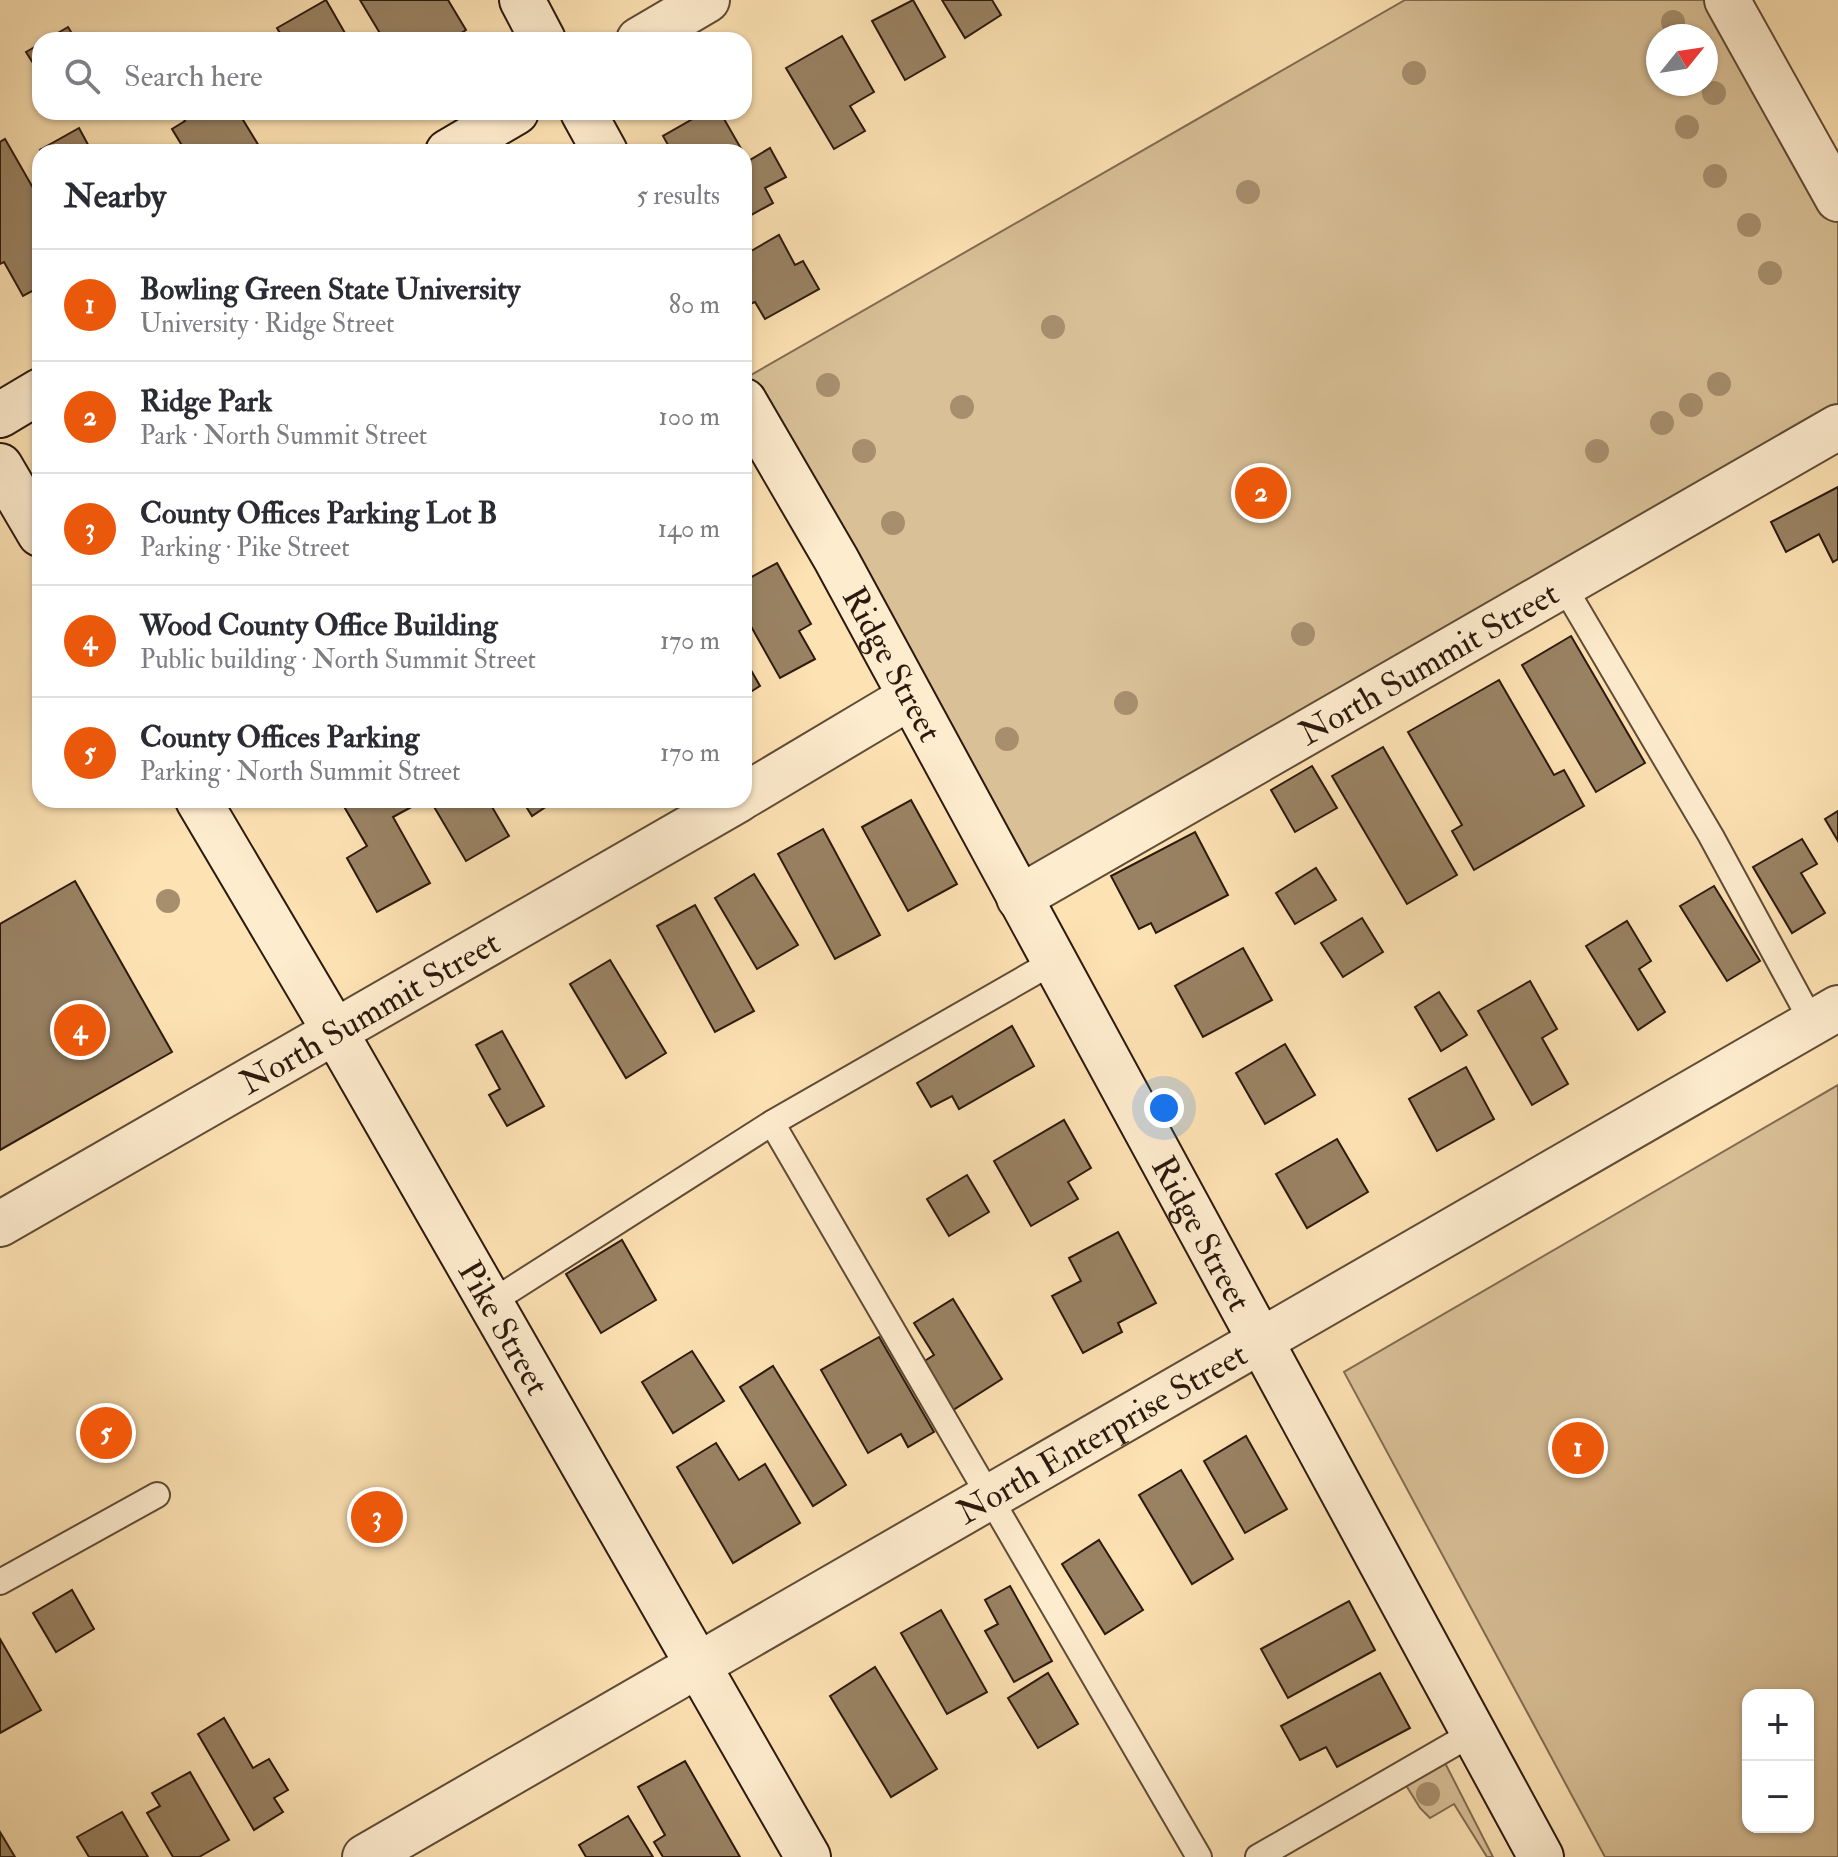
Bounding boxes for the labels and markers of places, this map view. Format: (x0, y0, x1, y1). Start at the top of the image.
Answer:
pin: 2 (1235, 463, 1287, 523)
pin: 4 (54, 1000, 106, 1060)
pin: 5 (80, 1403, 132, 1463)
pin: 1 (1552, 1418, 1604, 1478)
pin: 3 (351, 1487, 403, 1547)

